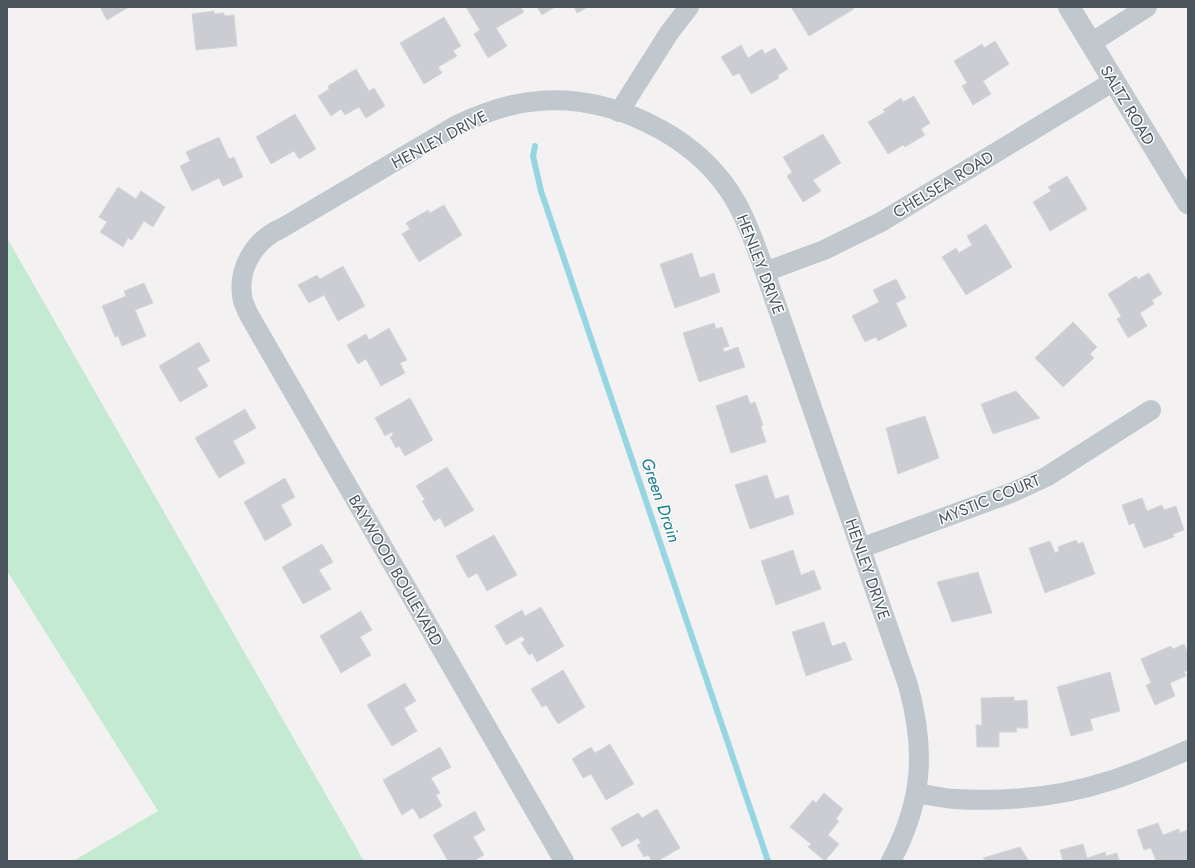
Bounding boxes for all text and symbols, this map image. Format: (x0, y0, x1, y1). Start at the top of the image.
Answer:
street label: SALTZ ROAD (1095, 61, 1161, 150)
street label: HENLEY DRIVE (387, 105, 491, 174)
street label: CHELSEA ROAD (889, 145, 998, 224)
street label: HENLEY DRIVE (731, 211, 790, 318)
water label: Green Drain (635, 454, 687, 546)
street label: MYSTIC COURT (935, 468, 1044, 530)
street label: BAYWOOD BOULEVARD (343, 490, 448, 650)
street label: HENLEY DRIVE (839, 516, 896, 623)

